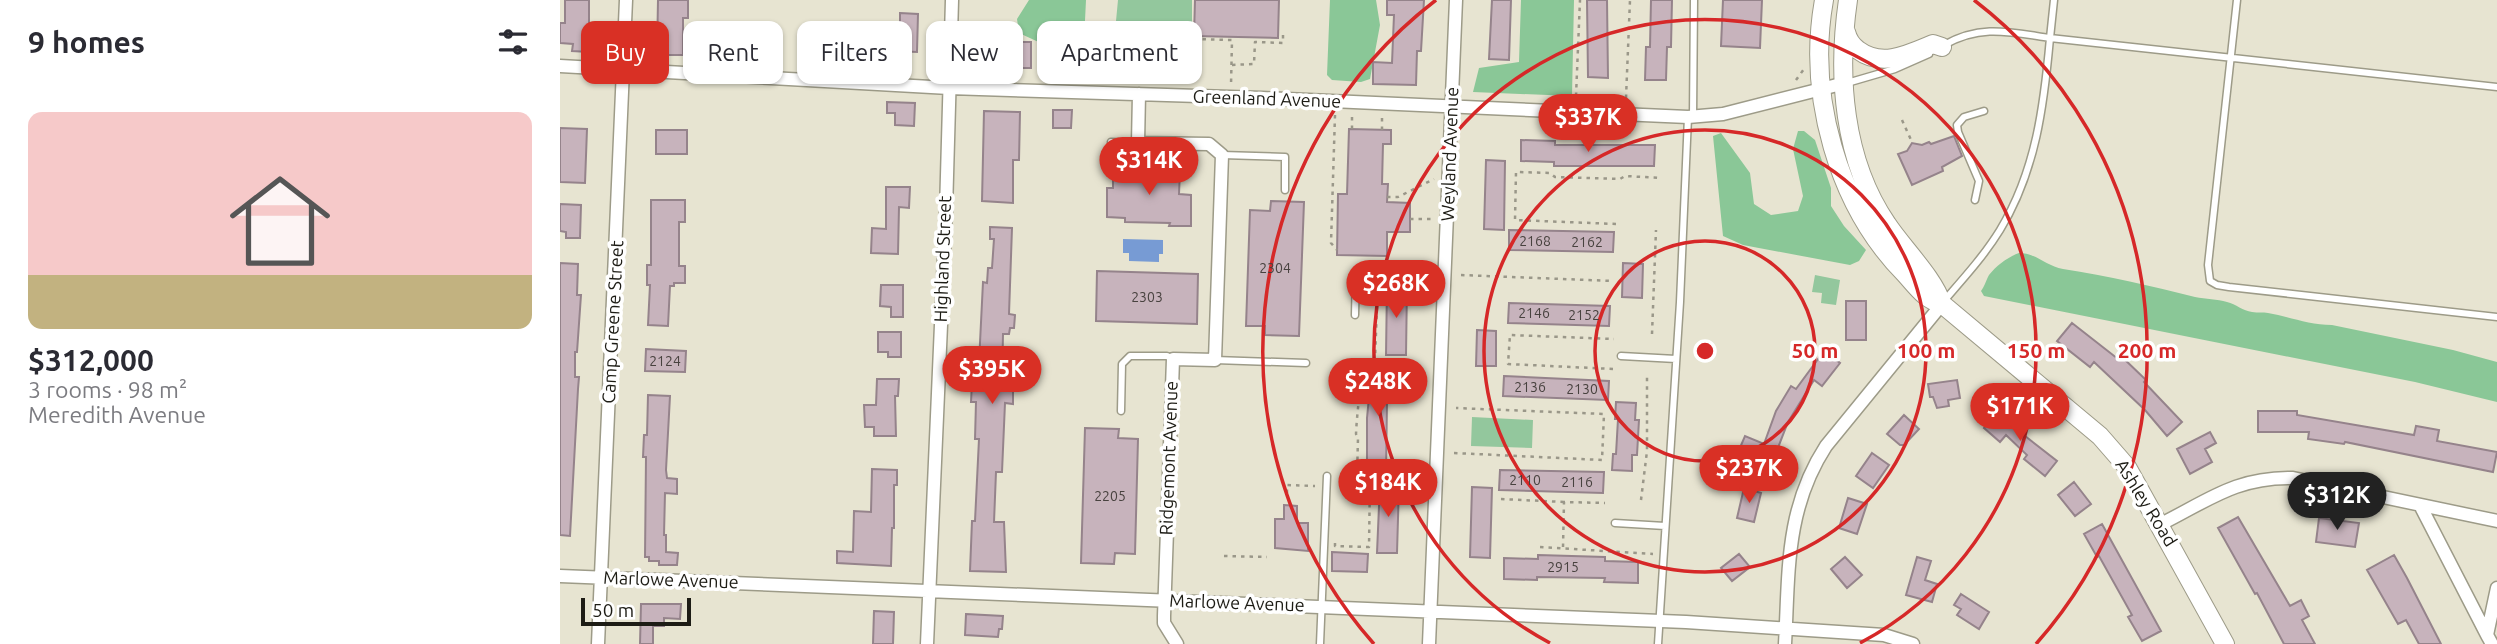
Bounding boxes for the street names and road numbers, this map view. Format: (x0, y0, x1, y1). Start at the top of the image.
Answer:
street label: Greenland Avenue (1192, 85, 1342, 111)
street label: Weyland Avenue (1437, 86, 1461, 222)
street label: Highland Street (930, 195, 954, 323)
street label: Camp Greene Street (598, 240, 626, 404)
street label: Ridgemont Avenue (1155, 380, 1181, 536)
street label: Ashley Road (2112, 455, 2182, 550)
street label: Marlowe Avenue (603, 567, 739, 591)
street label: Marlowe Avenue (1169, 590, 1305, 614)

